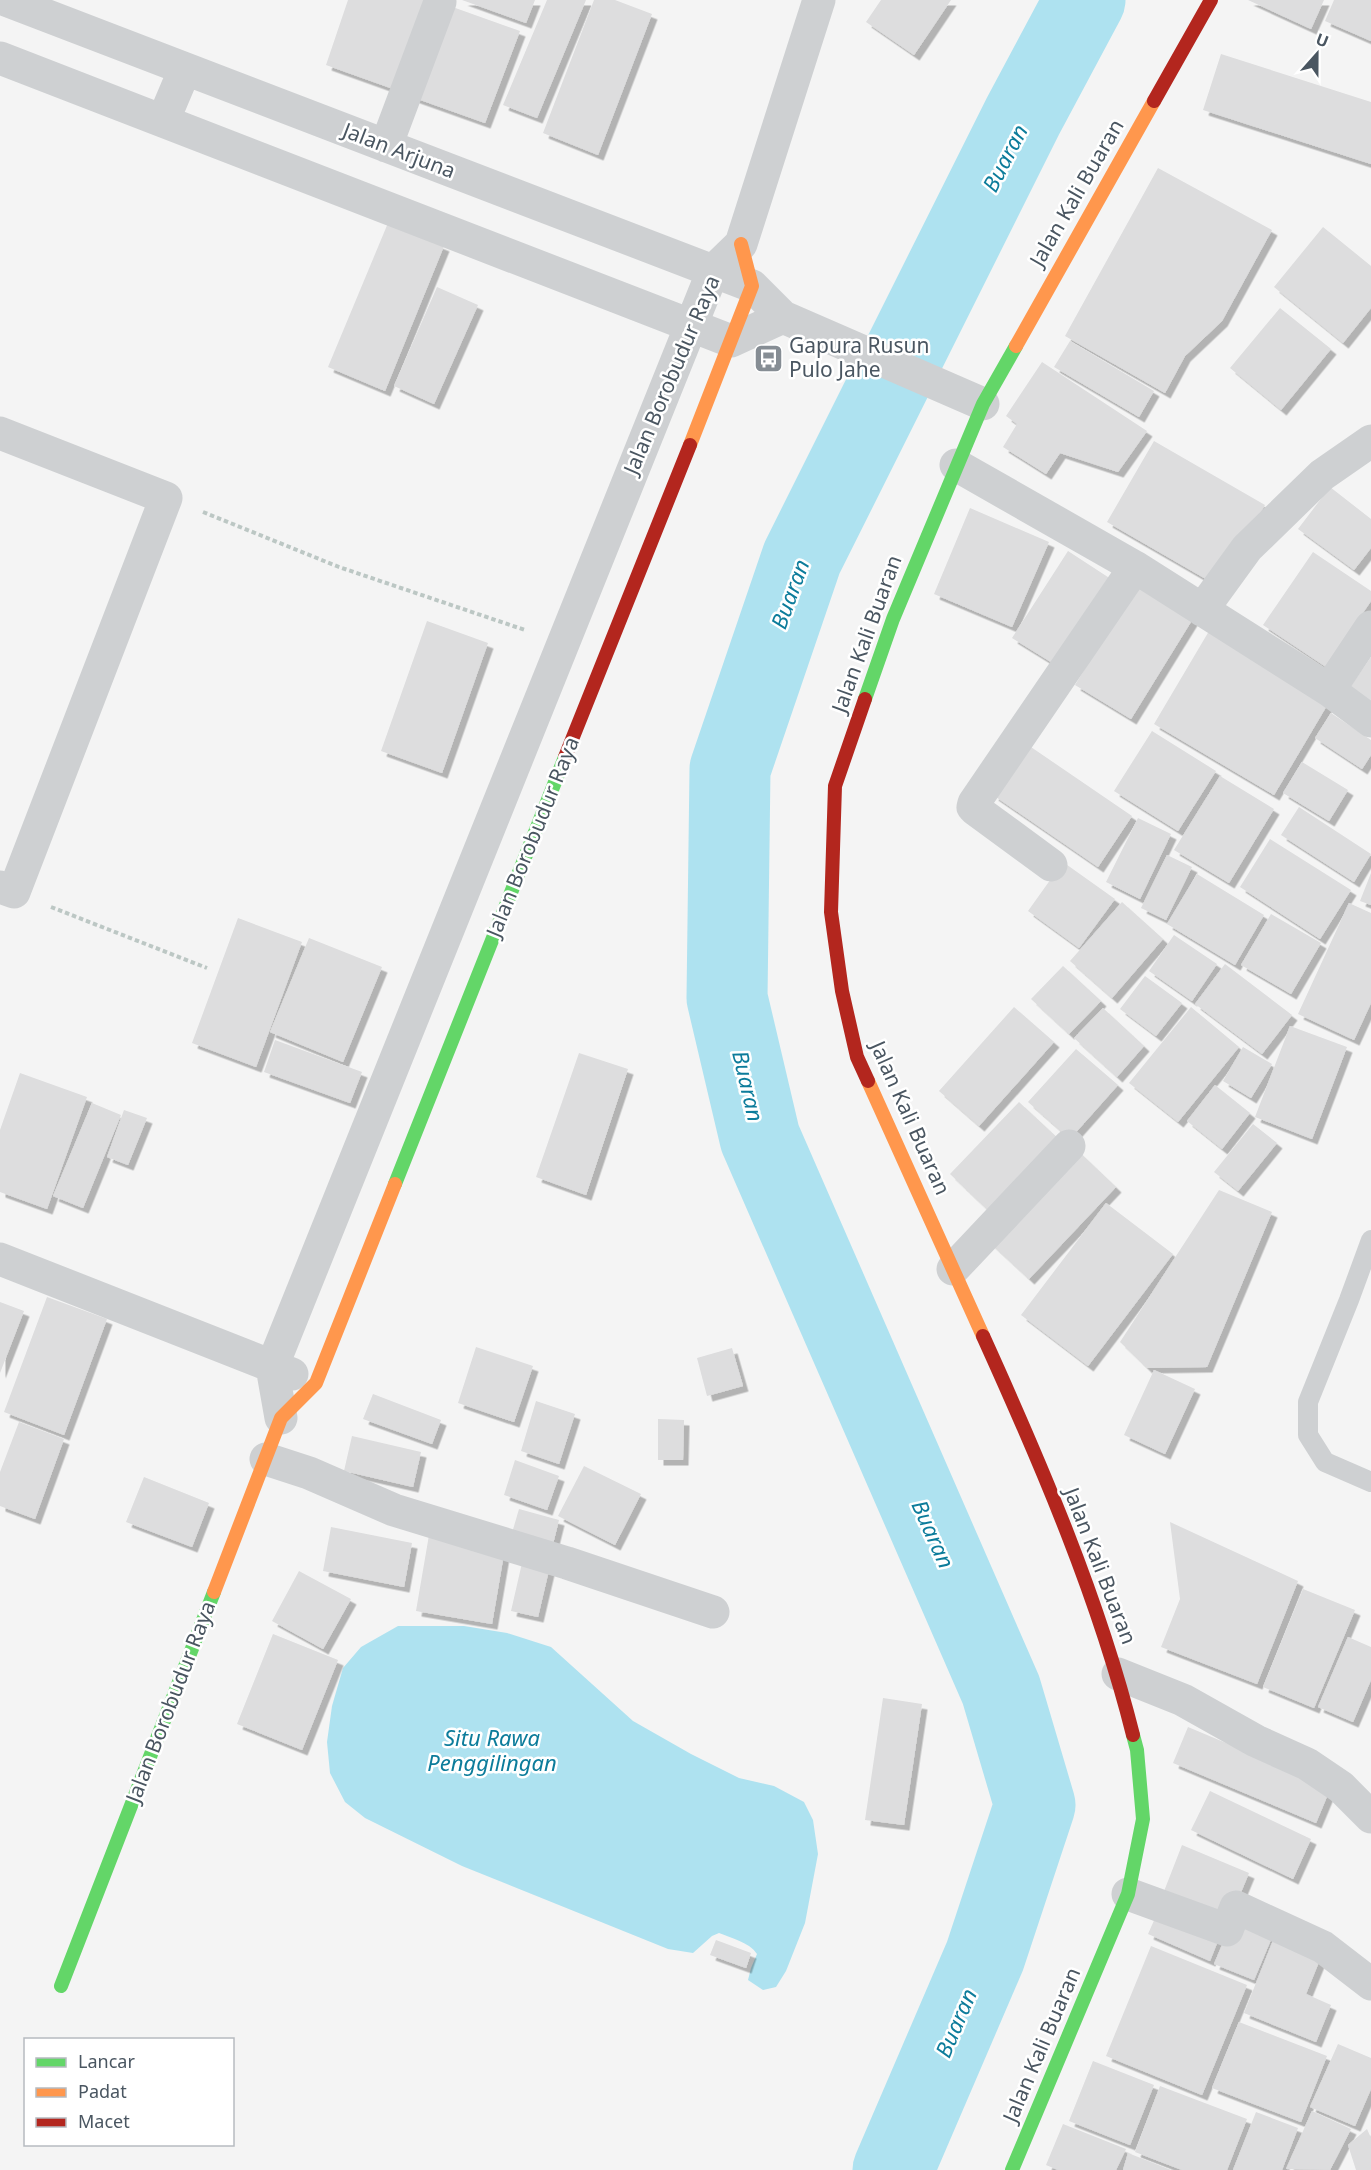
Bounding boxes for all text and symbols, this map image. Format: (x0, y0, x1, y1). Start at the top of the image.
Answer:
north arrow (1287, 24, 1347, 84)
text: U (1313, 28, 1332, 52)
street label: Jalan Kali Buaran (1022, 114, 1130, 273)
street label: Jalan Arjuna (337, 115, 460, 184)
water label: Buaran (974, 119, 1034, 196)
street label: Jalan Borobudur Raya (616, 271, 726, 480)
place label: Gapura Rusun Pulo Jahe (789, 331, 930, 383)
bus stop icon: Gapura Rusun Pulo Jahe (752, 342, 784, 374)
street label: Jalan Kali Buaran (824, 551, 908, 718)
water label: Buaran (763, 555, 815, 633)
street label: Jalan Borobudur Raya (478, 732, 585, 943)
street label: Jalan Kali Buaran (864, 1034, 957, 1199)
water label: Buaran (726, 1047, 772, 1124)
street label: Jalan Kali Buaran (1057, 1481, 1144, 1648)
water label: Buaran (906, 1495, 962, 1573)
street label: Jalan Borobudur Raya (118, 1597, 221, 1808)
water label: Situ Rawa Penggilingan (427, 1722, 557, 1777)
street label: Jalan Kali Buaran (995, 1963, 1086, 2128)
water label: Buaran (927, 1984, 983, 2062)
legend (24, 2038, 234, 2146)
text: Lancar (78, 2049, 135, 2073)
text: Padat (78, 2079, 127, 2103)
text: Macet (78, 2109, 130, 2133)

